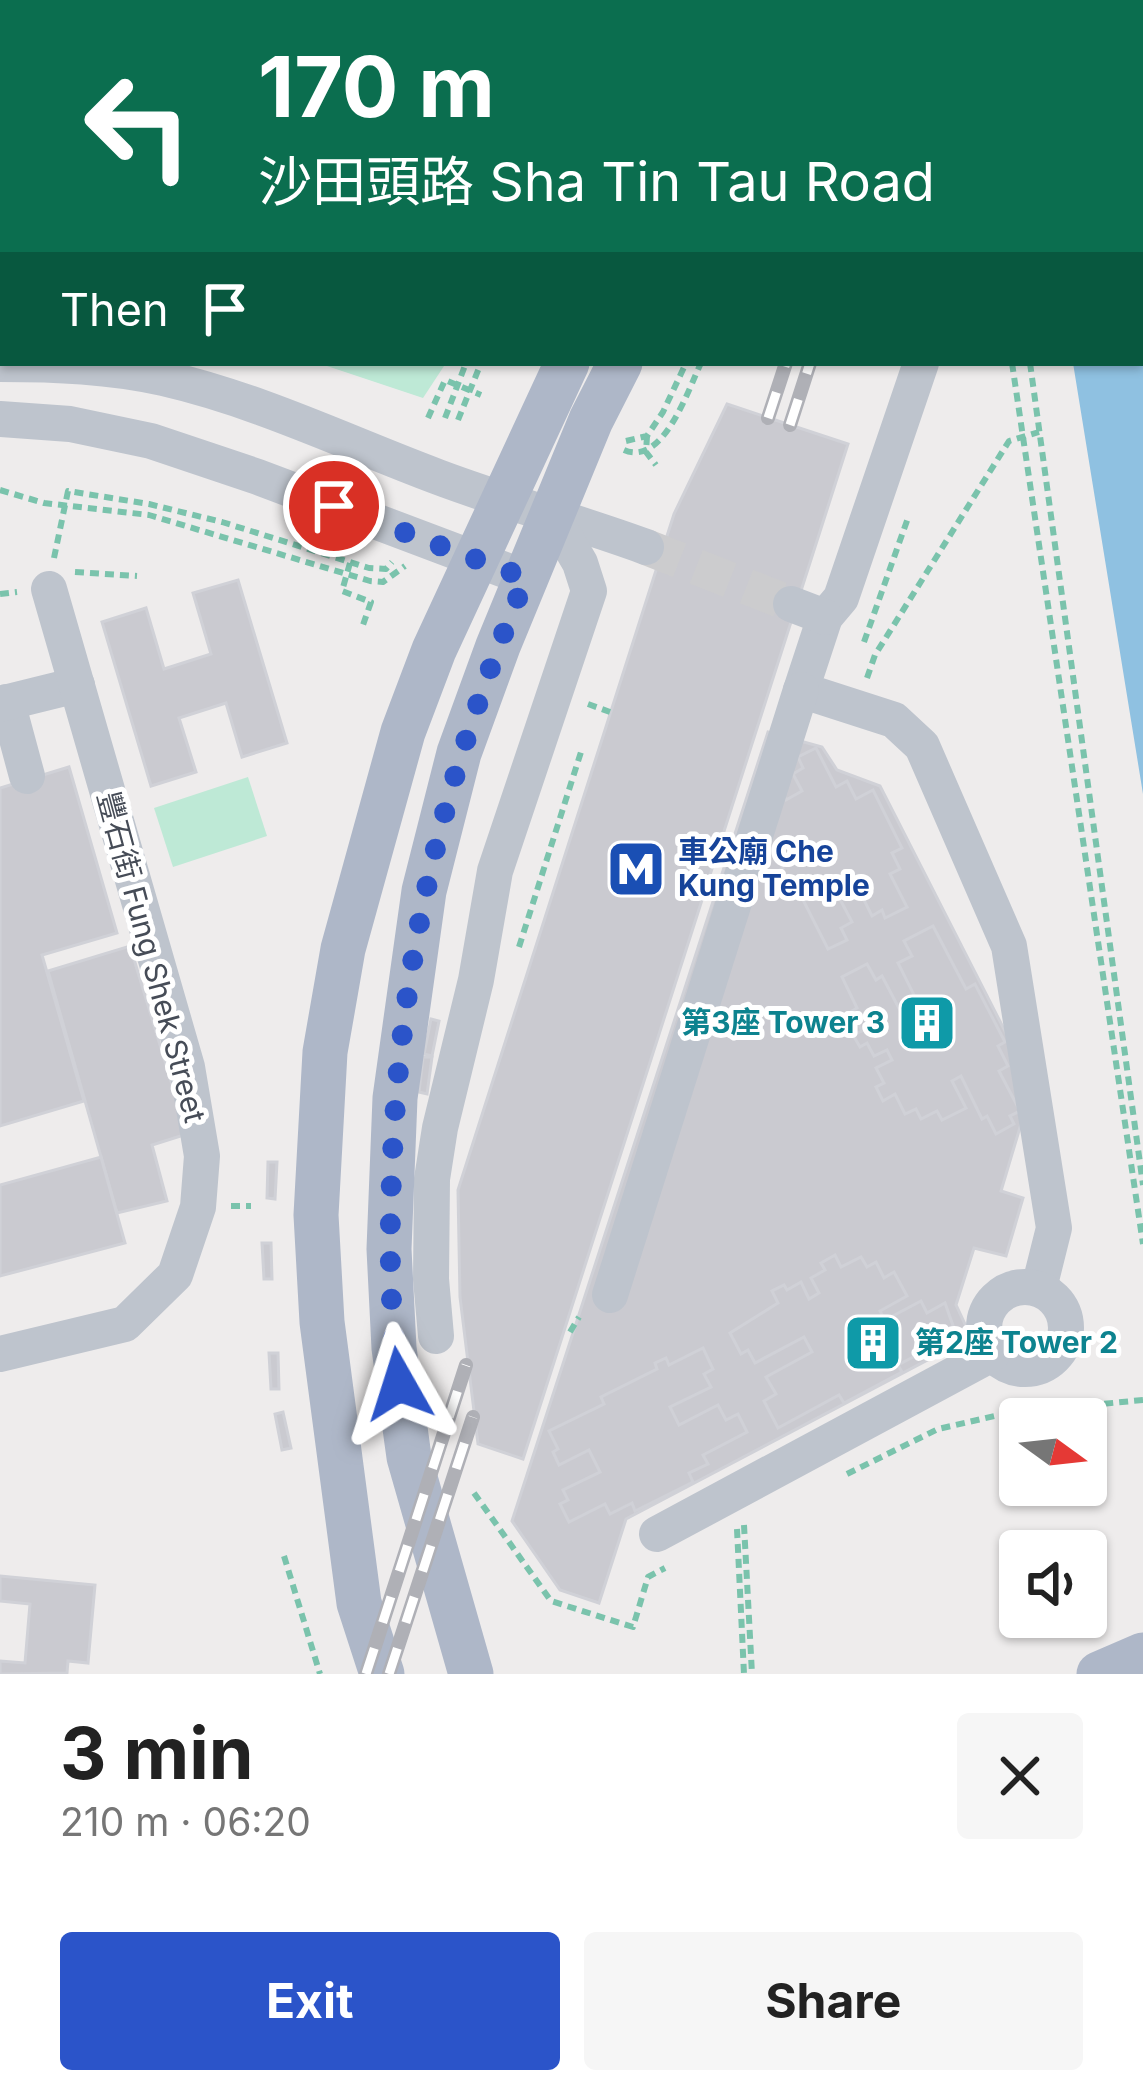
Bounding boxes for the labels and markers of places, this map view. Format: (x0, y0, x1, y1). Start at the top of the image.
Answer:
pin (283, 455, 385, 557)
place label: 車公廟 Che Kung Temple (678, 833, 870, 903)
metro station icon: 車公廟 Che Kung Temple (605, 838, 667, 900)
building icon: 第3座 Tower 3 (896, 992, 958, 1054)
place label: 第3座 Tower 3 (681, 1004, 885, 1040)
building icon: 第2座 Tower 2 (842, 1312, 904, 1374)
place label: 第2座 Tower 2 (915, 1324, 1118, 1360)

